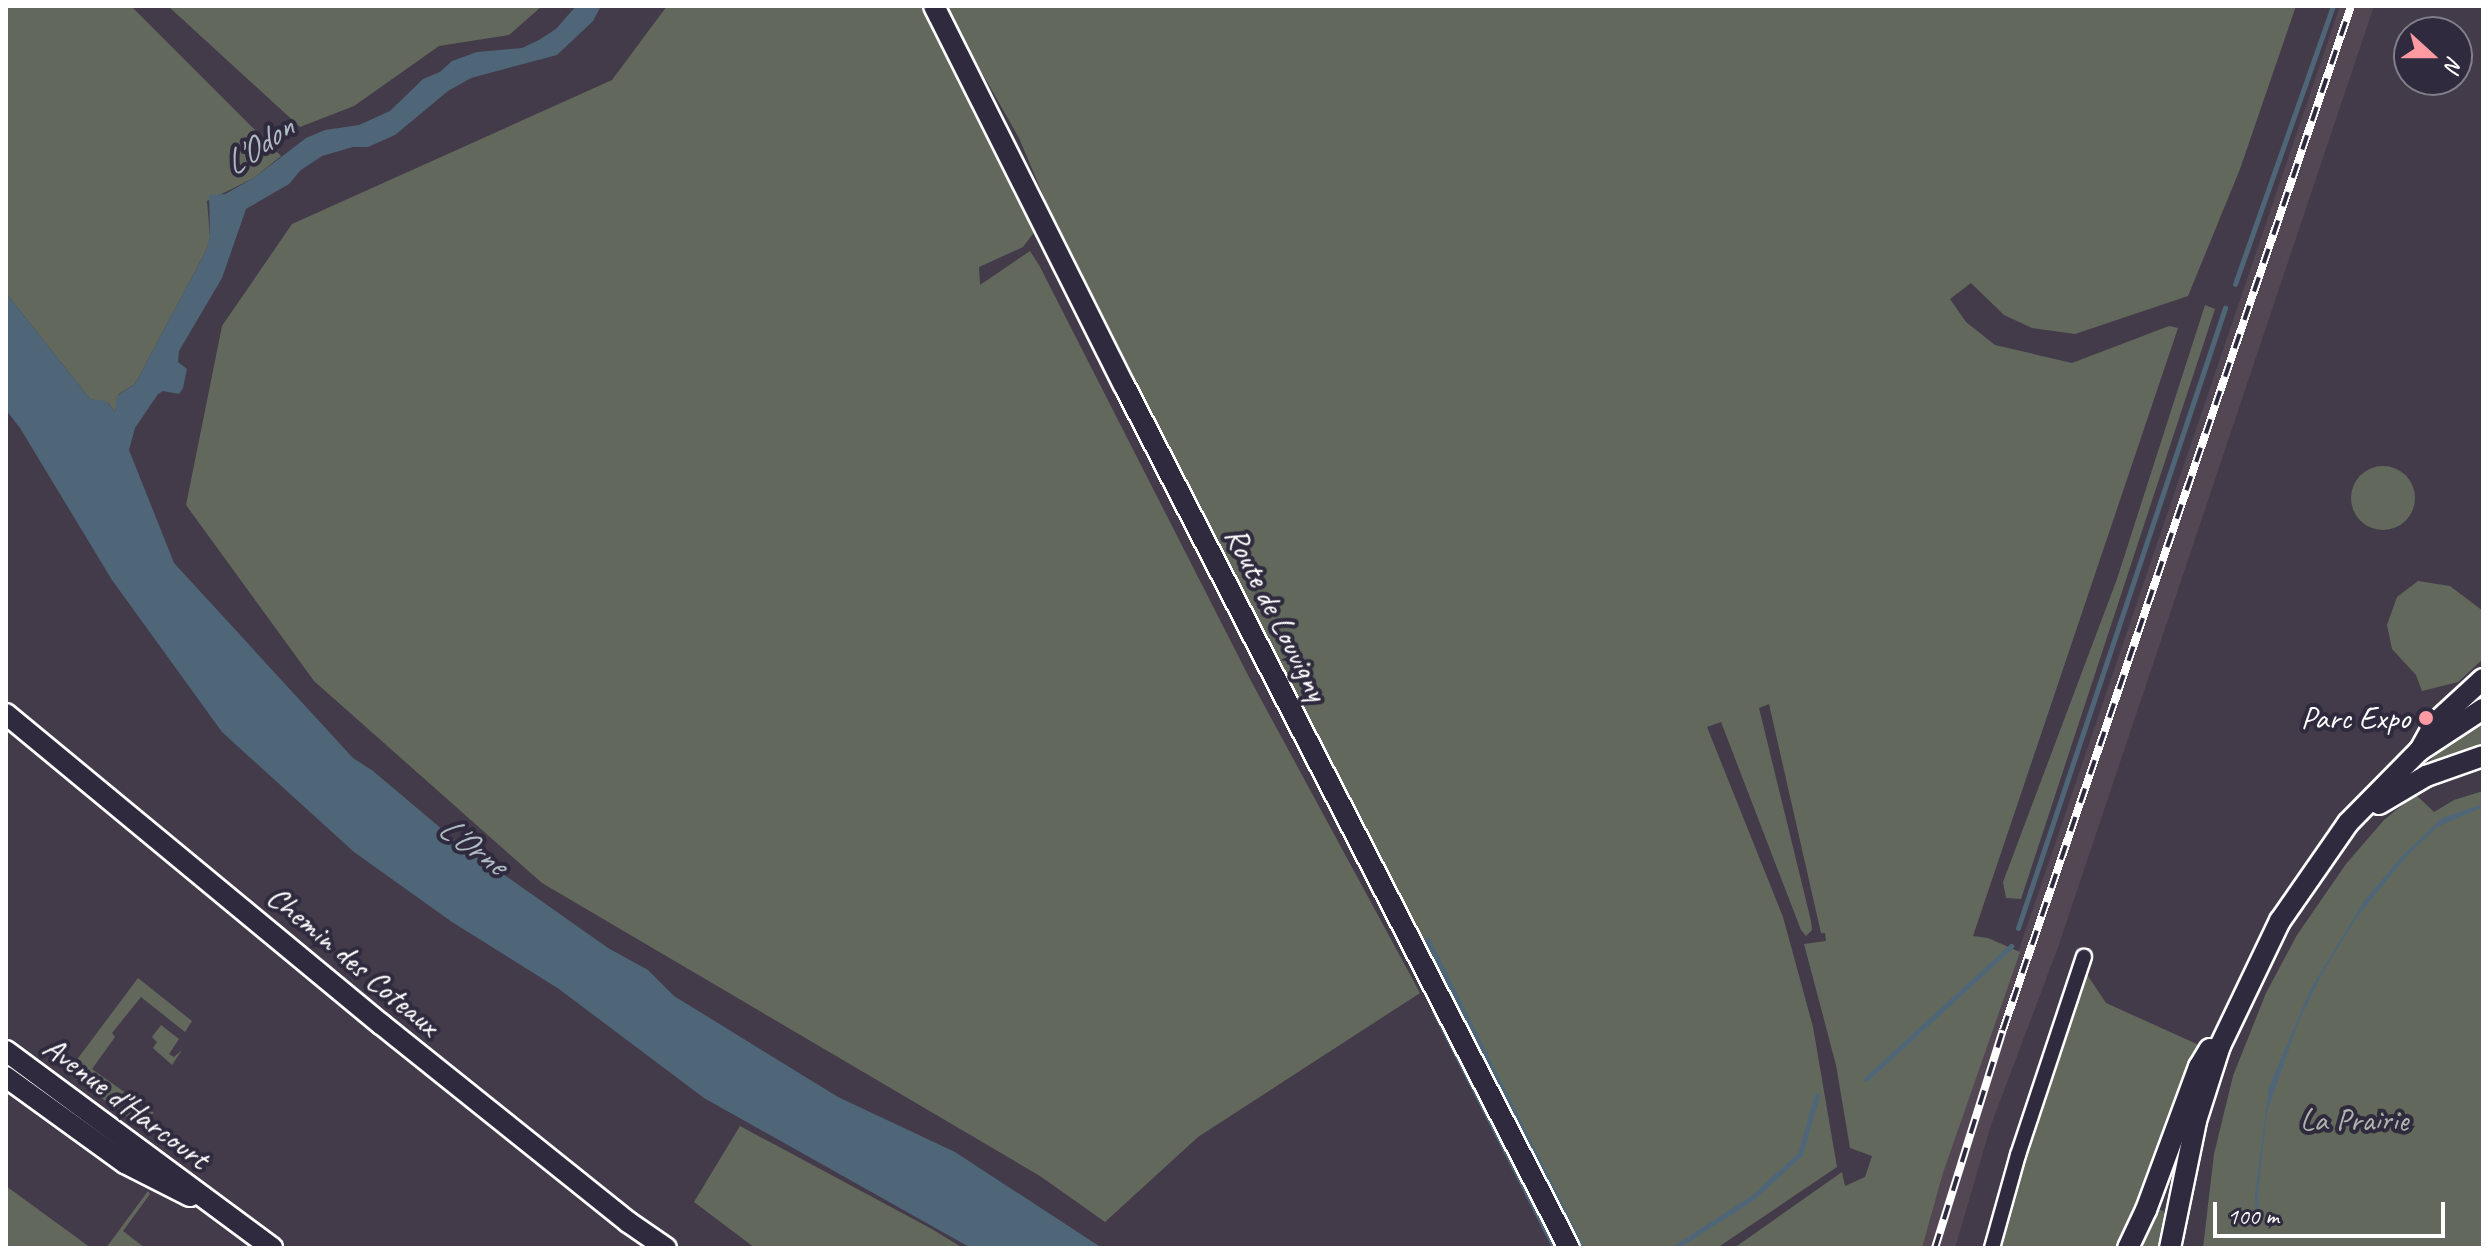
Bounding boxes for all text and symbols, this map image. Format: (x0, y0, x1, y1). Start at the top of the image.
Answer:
north arrow (2393, 16, 2473, 96)
text: N (2438, 53, 2469, 75)
water label: L'Odon (215, 106, 301, 184)
street label: Route de Louvigny (1216, 521, 1336, 707)
place label: Parc Expo (2300, 699, 2410, 737)
marker: Parc Expo (2417, 709, 2435, 727)
water label: L'Orne (431, 807, 515, 883)
street label: Chemin des Coteaux (259, 878, 447, 1044)
street label: Avenue d'Harcourt (36, 1028, 216, 1178)
park label: La Prairie (2299, 1101, 2409, 1139)
scale bar (2217, 1186, 2449, 1236)
text: 100 m (2227, 1201, 2279, 1231)

